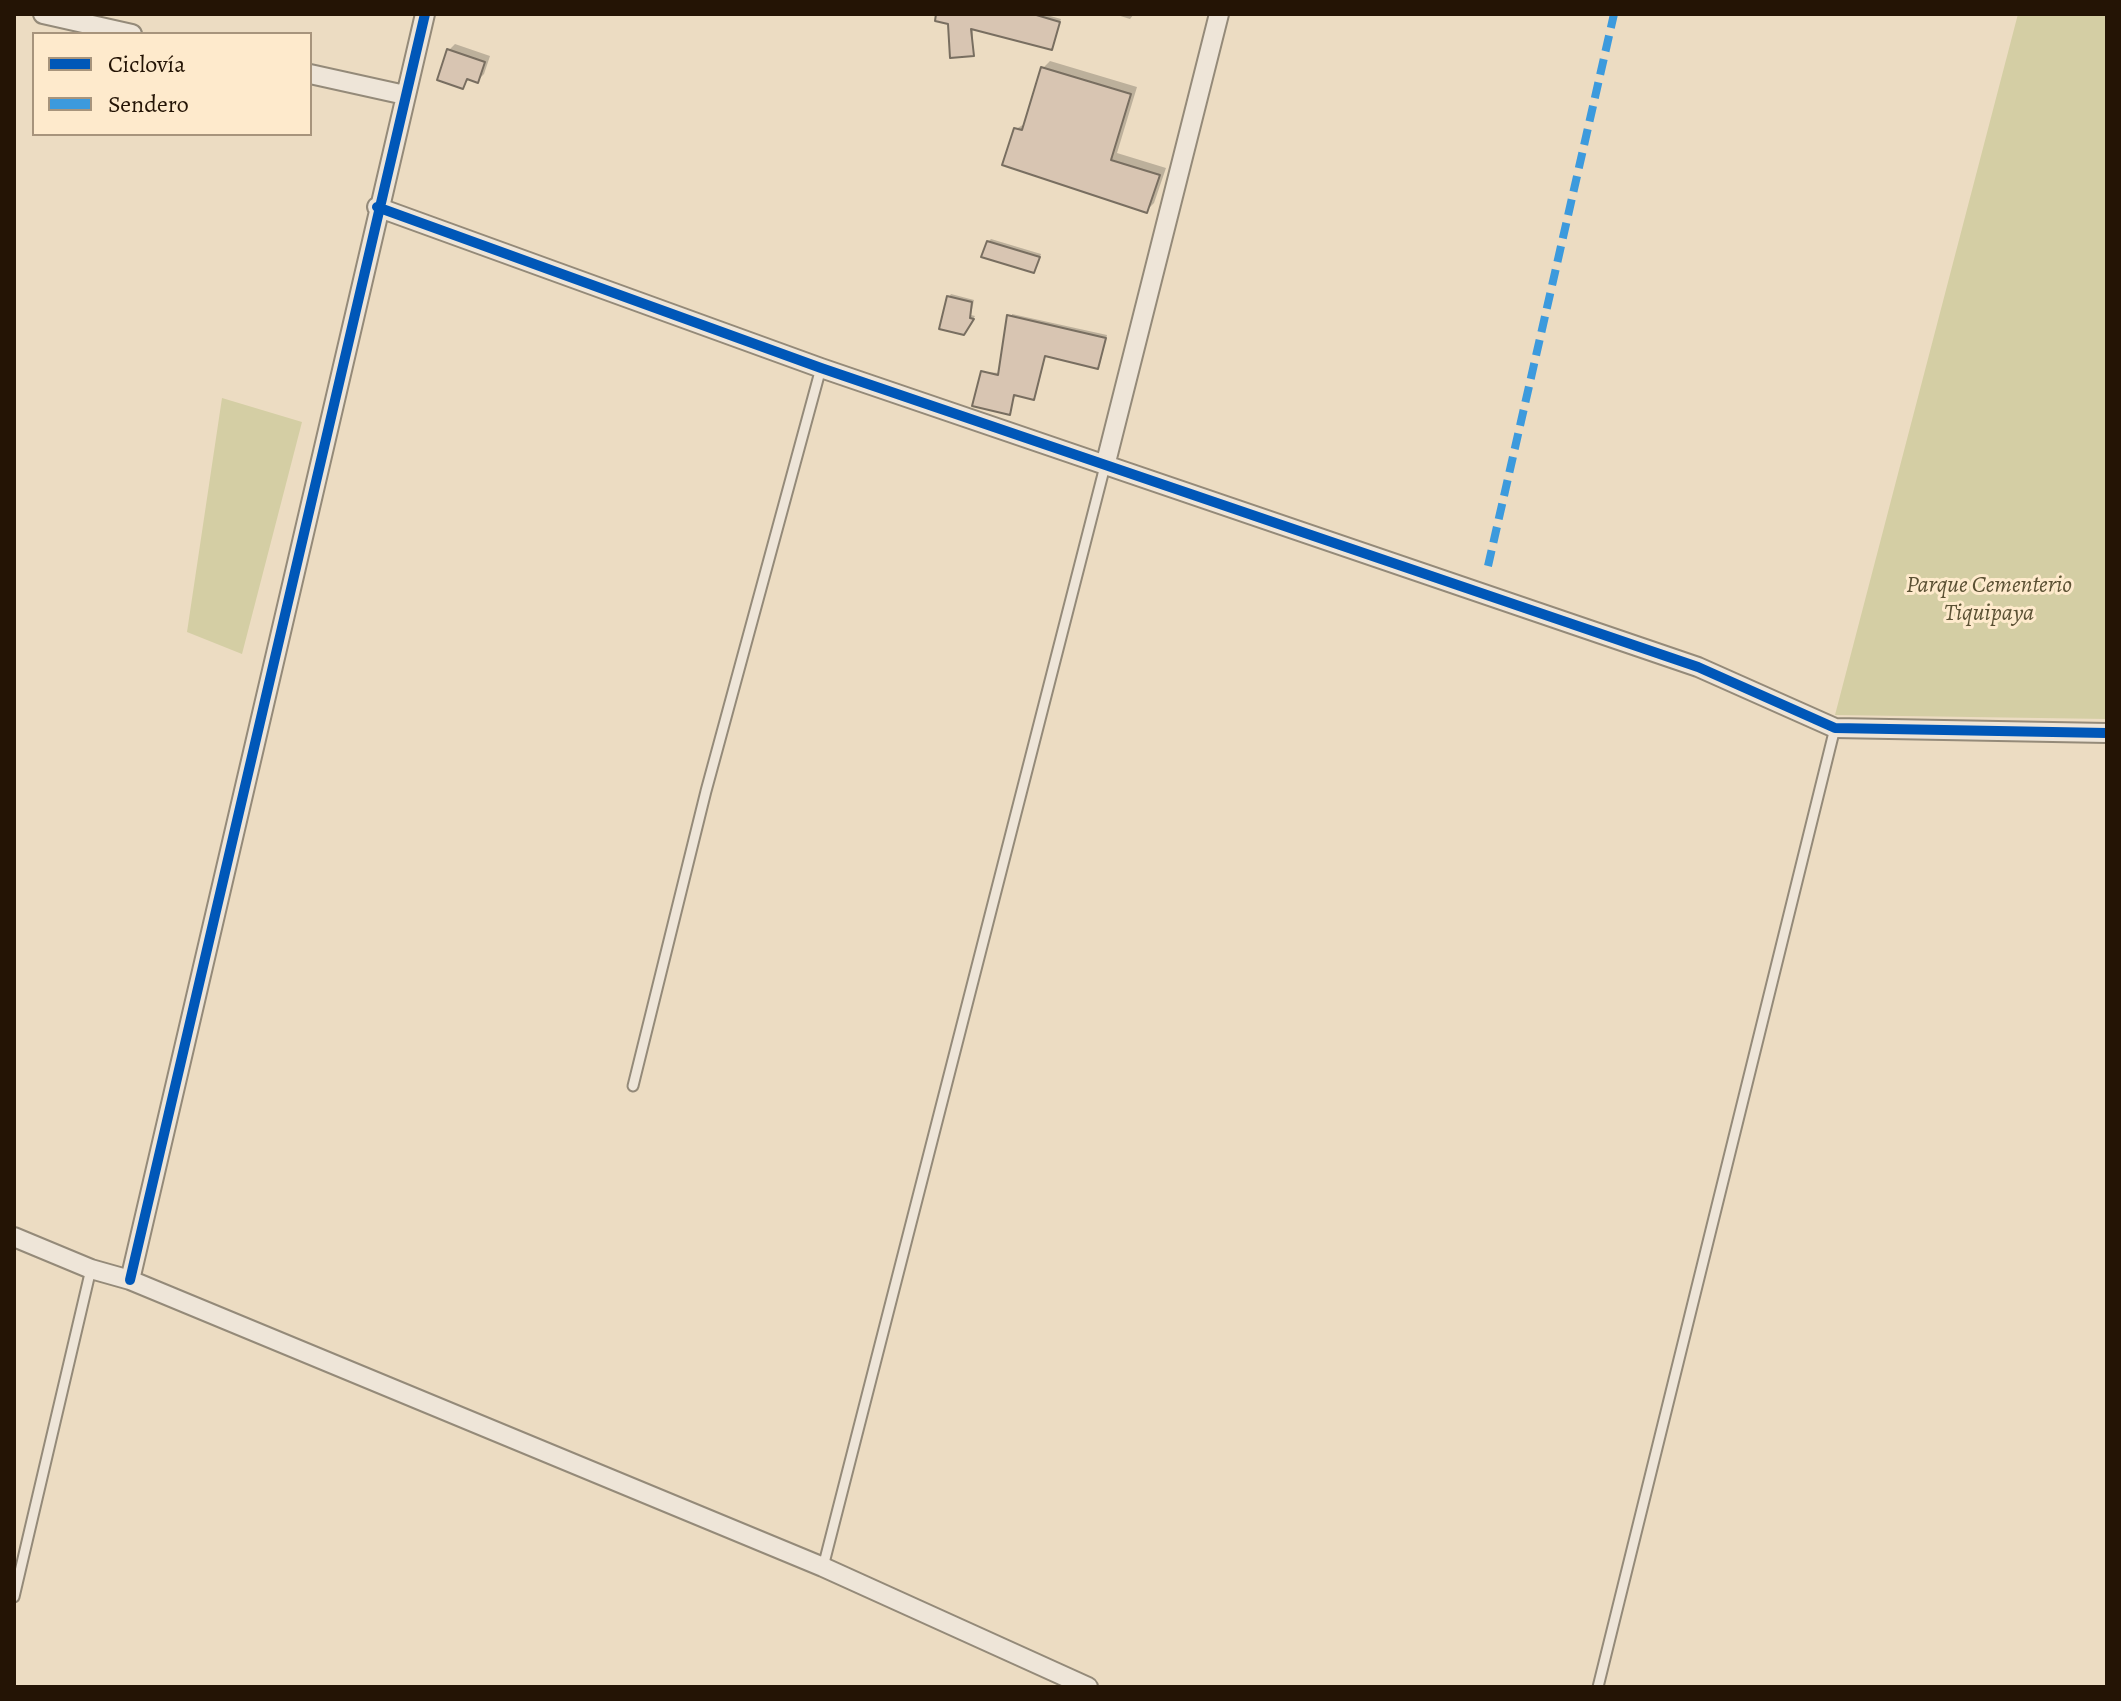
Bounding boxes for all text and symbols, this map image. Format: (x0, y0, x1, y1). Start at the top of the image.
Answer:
legend (32, 32, 312, 136)
text: Ciclovía (108, 48, 186, 80)
text: Sendero (108, 88, 189, 120)
park label: Parque Cementerio Tiquipaya (1906, 572, 2072, 628)

